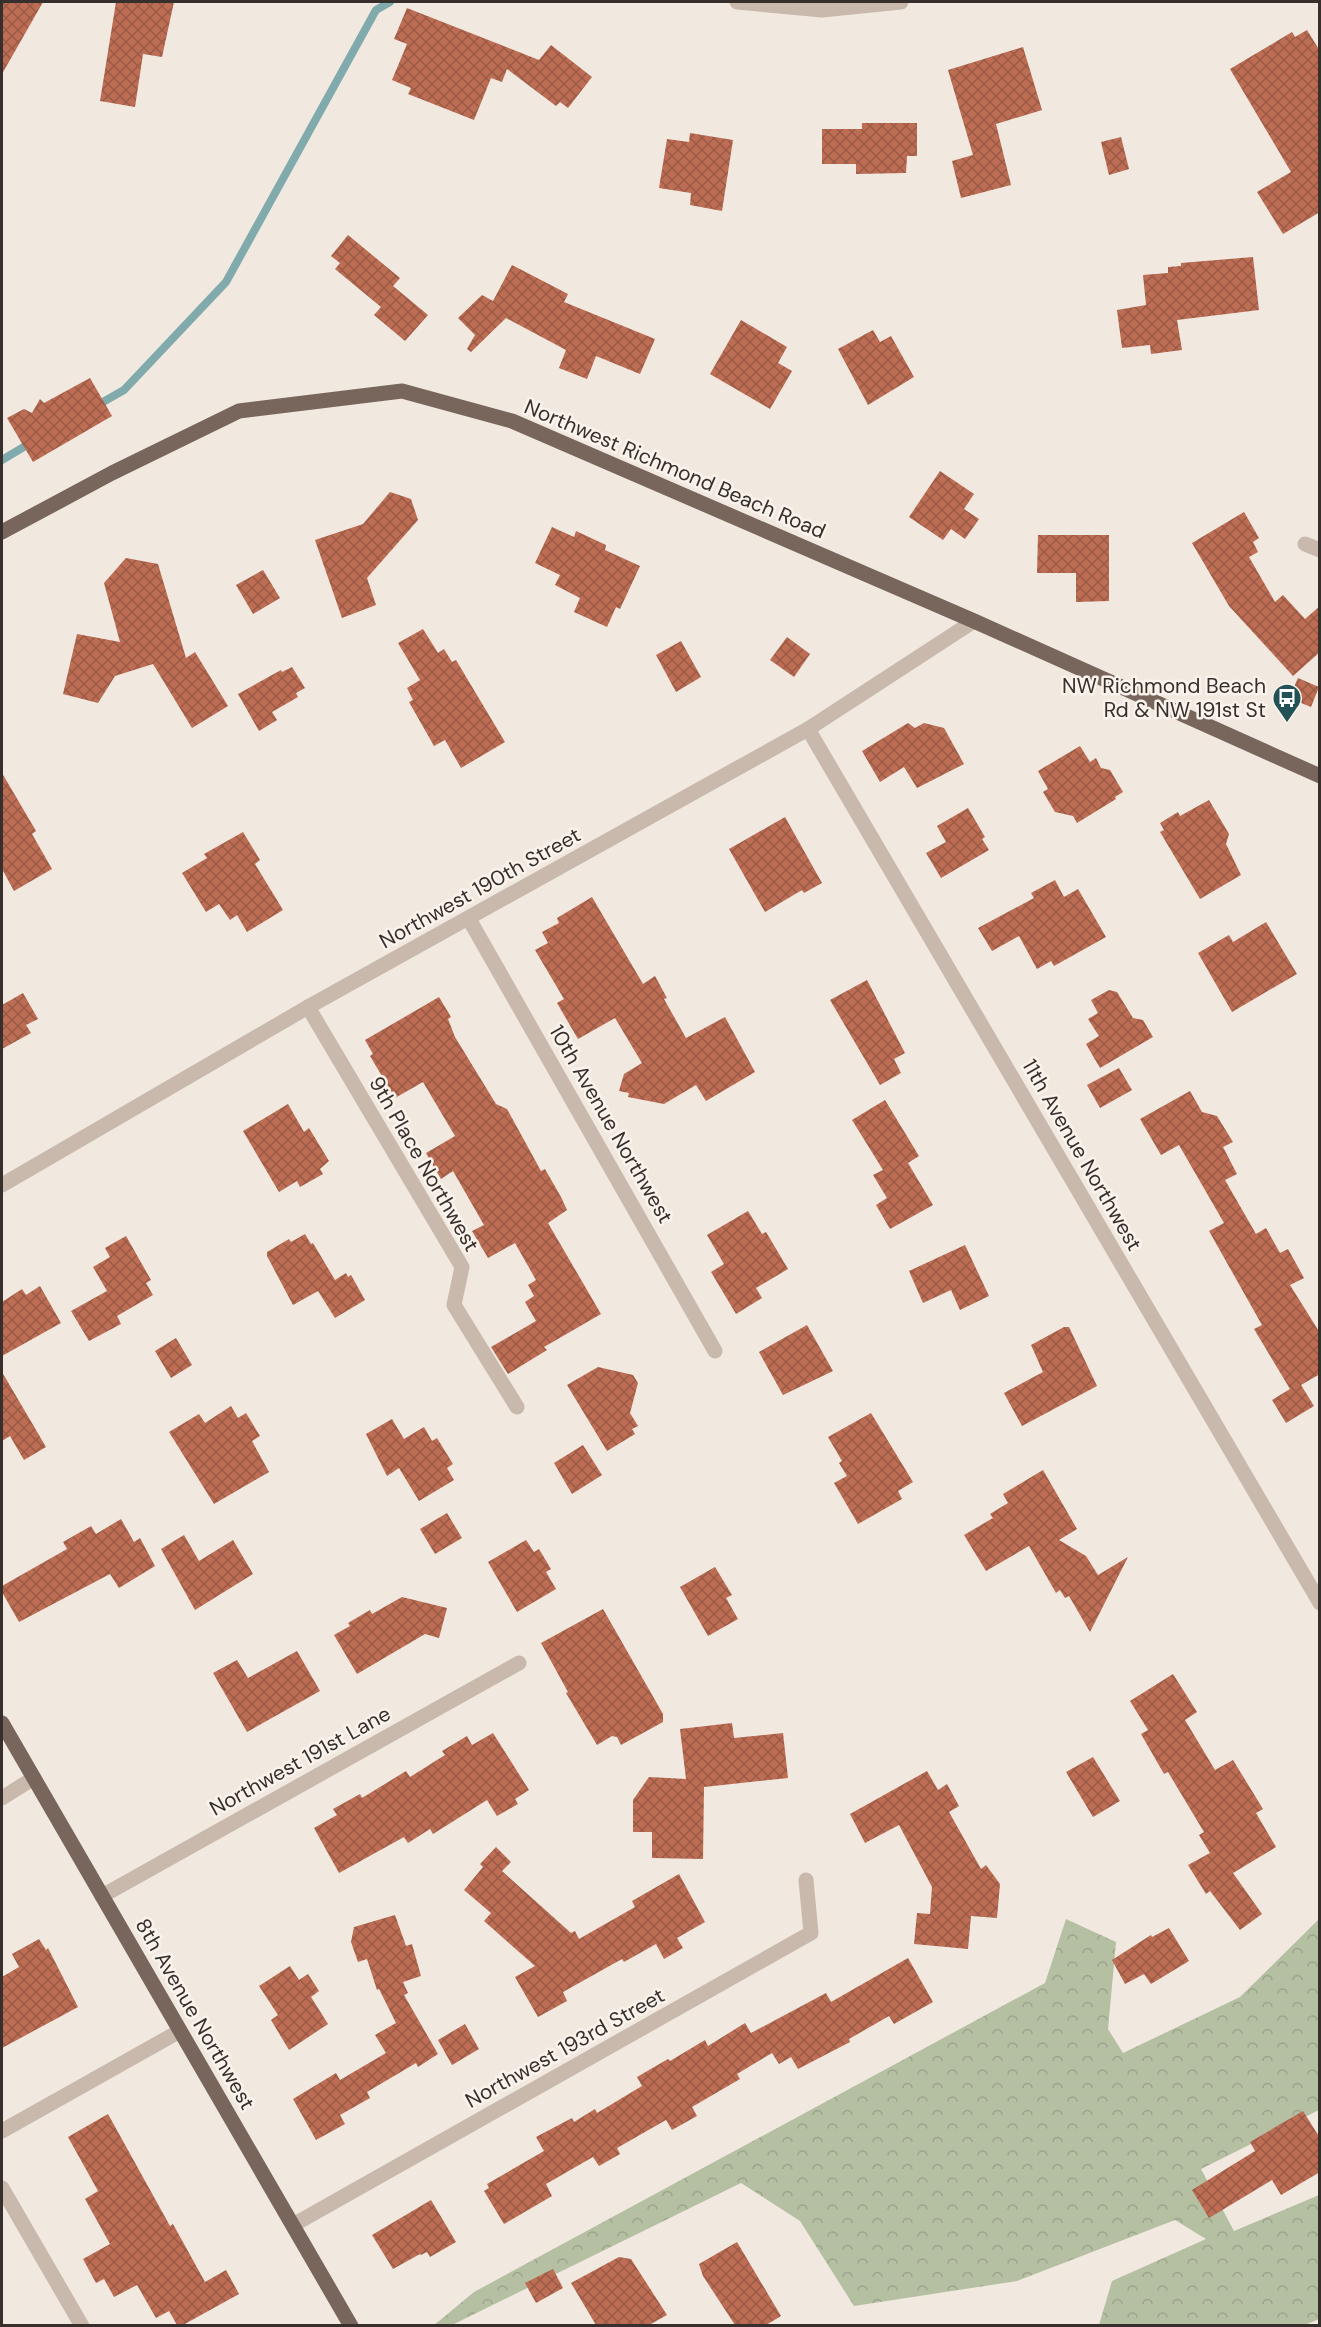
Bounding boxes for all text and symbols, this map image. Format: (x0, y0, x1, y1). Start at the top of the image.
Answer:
street label: Northwest Richmond Beach Road (520, 393, 830, 545)
place label: NW Richmond Beach Rd & NW 191st St (1062, 672, 1266, 724)
bus stop icon: NW Richmond Beach Rd & NW 191st St (1271, 682, 1303, 724)
street label: Northwest 190th Street (374, 821, 586, 955)
street label: 10th Avenue Northwest (543, 1020, 679, 1228)
street label: 11th Avenue Northwest (1016, 1054, 1148, 1256)
street label: 9th Place Northwest (362, 1071, 486, 1257)
street label: Northwest 191st Lane (205, 1700, 396, 1822)
street label: 8th Avenue Northwest (129, 1913, 261, 2115)
street label: Northwest 193rd Street (460, 1981, 670, 2115)

